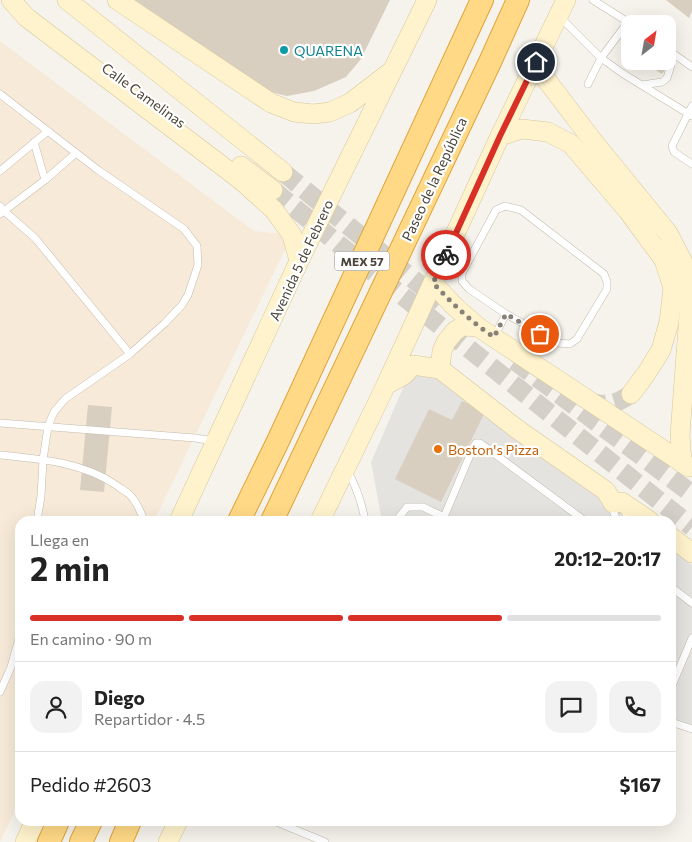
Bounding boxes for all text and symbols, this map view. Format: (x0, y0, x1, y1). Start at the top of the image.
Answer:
north arrow (621, 15, 676, 70)
map controls (621, 15, 676, 70)
pin (515, 41, 557, 83)
place label: QUARENA (294, 42, 363, 59)
marker: QUARENA (278, 44, 290, 56)
icon: home (522, 48, 550, 76)
street label: Calle Camelinas (99, 59, 189, 131)
street label: Paseo de la República (398, 114, 470, 244)
street label: Avenida 5 de Febrero (265, 197, 337, 323)
courier (421, 230, 471, 280)
icon: bike (432, 241, 460, 269)
road number: MEX 57 (334, 252, 390, 270)
pin (519, 313, 561, 355)
icon: bag (526, 320, 554, 348)
place label: Boston's Pizza (448, 441, 539, 458)
marker: Boston's Pizza (432, 443, 444, 455)
text: Llega en (30, 530, 89, 549)
text: 20:12–20:17 (554, 547, 661, 570)
text: 2 min (30, 548, 110, 588)
text: En camino · 90 m (30, 629, 152, 648)
button: person (30, 681, 82, 733)
button: chat (545, 681, 597, 733)
button: phone (609, 681, 661, 733)
text: Diego (94, 686, 145, 709)
text: Repartidor · 4.5 (94, 709, 205, 728)
text: Pedido #2603 (30, 773, 152, 796)
text: $167 (620, 773, 661, 796)

